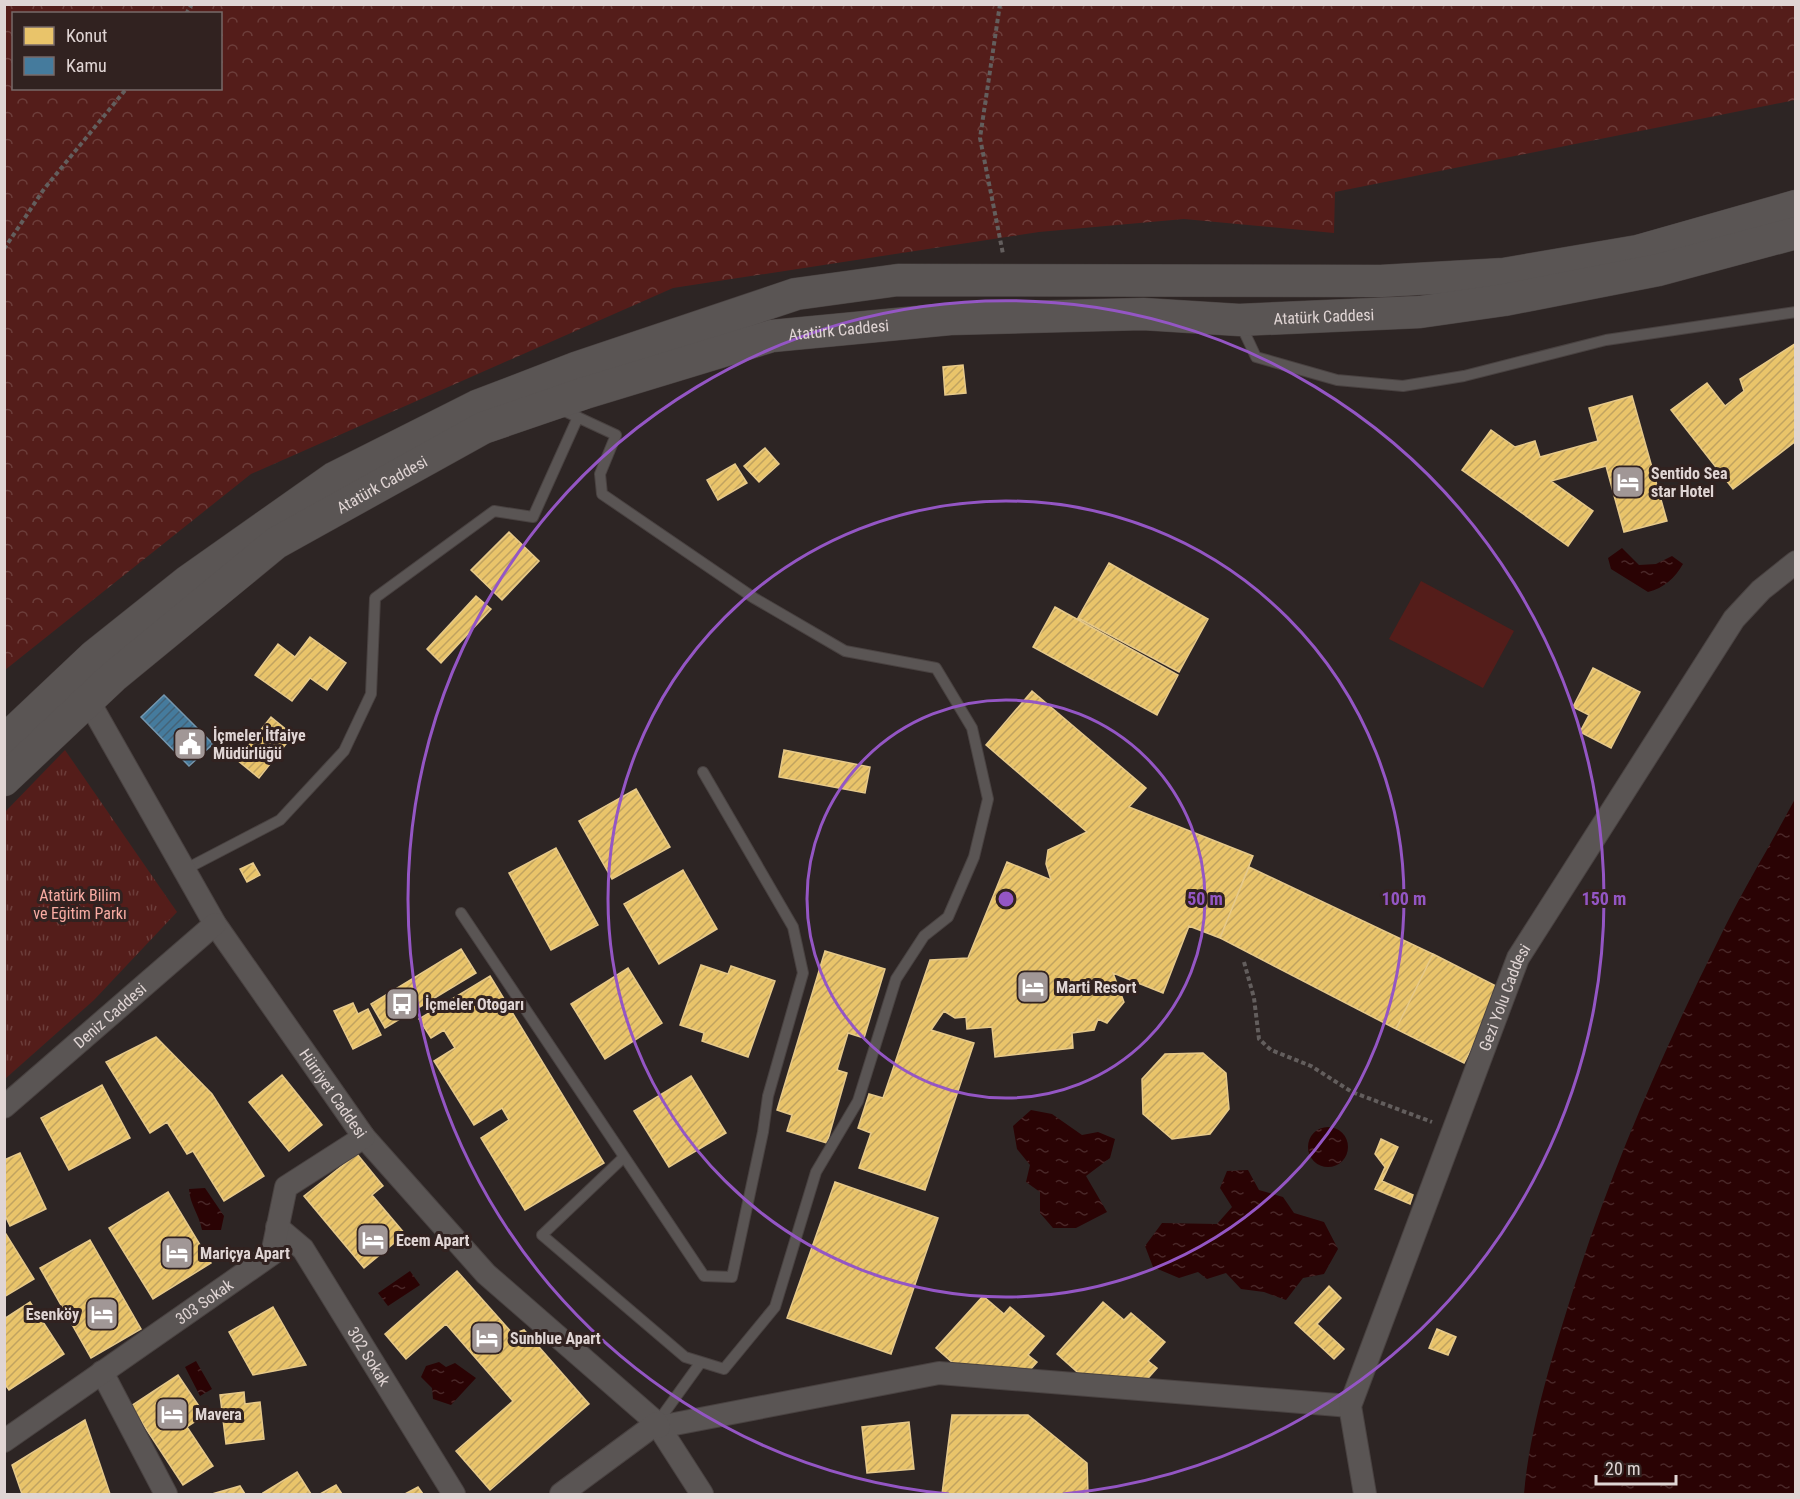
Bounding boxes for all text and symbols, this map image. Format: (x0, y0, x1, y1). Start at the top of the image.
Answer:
legend (12, 12, 222, 90)
text: Konut (66, 25, 107, 46)
text: Kamu (66, 55, 107, 76)
street label: Atatürk Caddesi (1273, 305, 1375, 328)
street label: Atatürk Caddesi (788, 316, 890, 344)
street label: Atatürk Caddesi (333, 452, 431, 517)
hotel icon: Sentido Sea star Hotel (1610, 464, 1646, 500)
place label: Sentido Sea star Hotel (1651, 464, 1728, 501)
public building icon: İçmeler İtfaiye Müdürlüğü (172, 726, 208, 762)
place label: İçmeler İtfaiye Müdürlüğü (213, 726, 306, 763)
park label: Atatürk Bilim ve Eğitim Parkı (33, 886, 127, 923)
text: 50 m (1187, 888, 1223, 909)
text: 100 m (1382, 888, 1426, 909)
text: 150 m (1582, 888, 1626, 909)
centre of rings (996, 889, 1016, 909)
street label: Gezi Yolu Caddesi (1475, 941, 1534, 1054)
hotel icon: Marti Resort (1015, 969, 1051, 1005)
place label: Marti Resort (1056, 978, 1136, 997)
street label: Deniz Caddesi (70, 979, 150, 1052)
bus stop icon: İçmeler Otogarı (384, 986, 420, 1022)
place label: İçmeler Otogarı (425, 995, 524, 1014)
street label: Hürriyet Caddesi (295, 1045, 371, 1142)
hotel icon: Ecem Apart (355, 1222, 391, 1258)
place label: Ecem Apart (396, 1231, 470, 1250)
hotel icon: Mariçya Apart (159, 1235, 195, 1271)
place label: Mariçya Apart (200, 1244, 290, 1263)
street label: 303 Sokak (172, 1275, 237, 1328)
hotel icon: Esenköy (84, 1296, 120, 1332)
place label: Esenköy (26, 1305, 79, 1324)
hotel icon: Sunblue Apart (469, 1320, 505, 1356)
street label: 302 Sokak (343, 1323, 394, 1390)
place label: Sunblue Apart (510, 1329, 601, 1348)
hotel icon: Mavera (154, 1396, 190, 1432)
place label: Mavera (195, 1405, 242, 1424)
scale bar (1596, 1448, 1676, 1486)
text: 20 m (1605, 1458, 1640, 1479)

